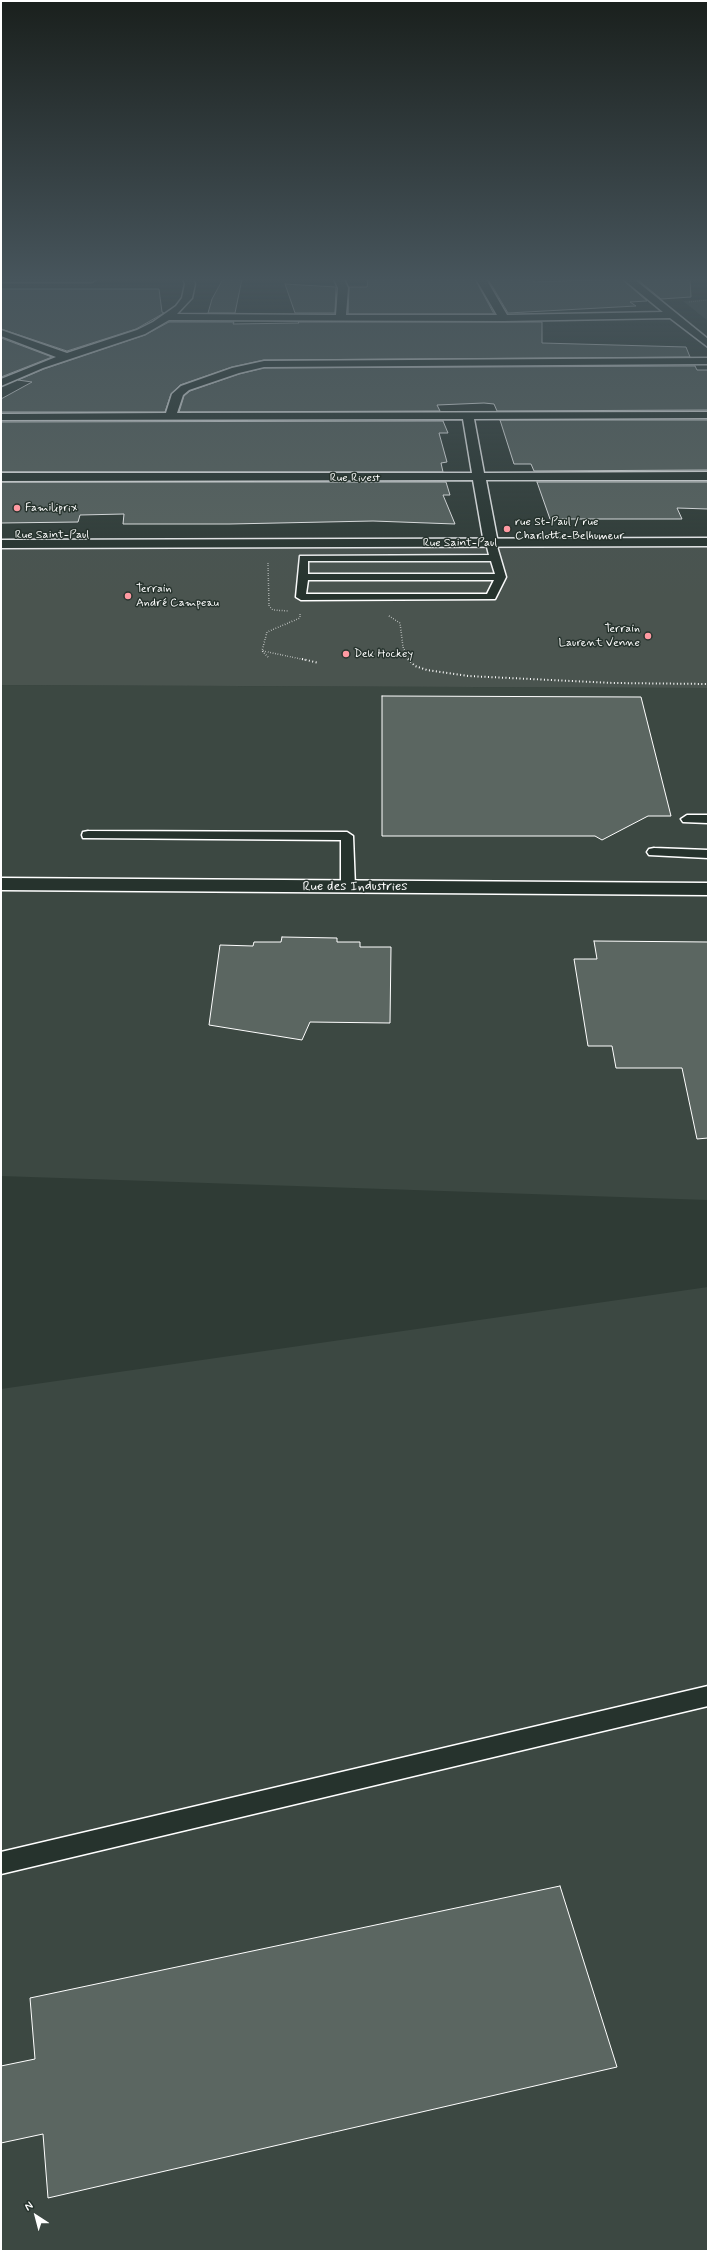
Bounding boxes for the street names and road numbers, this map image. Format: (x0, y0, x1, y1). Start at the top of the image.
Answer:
street label: Rue Rivest (330, 471, 380, 485)
street label: Rue Saint-Paul (15, 528, 89, 542)
street label: Rue Saint-Paul (423, 536, 497, 550)
street label: Rue des Industries (302, 879, 408, 895)

